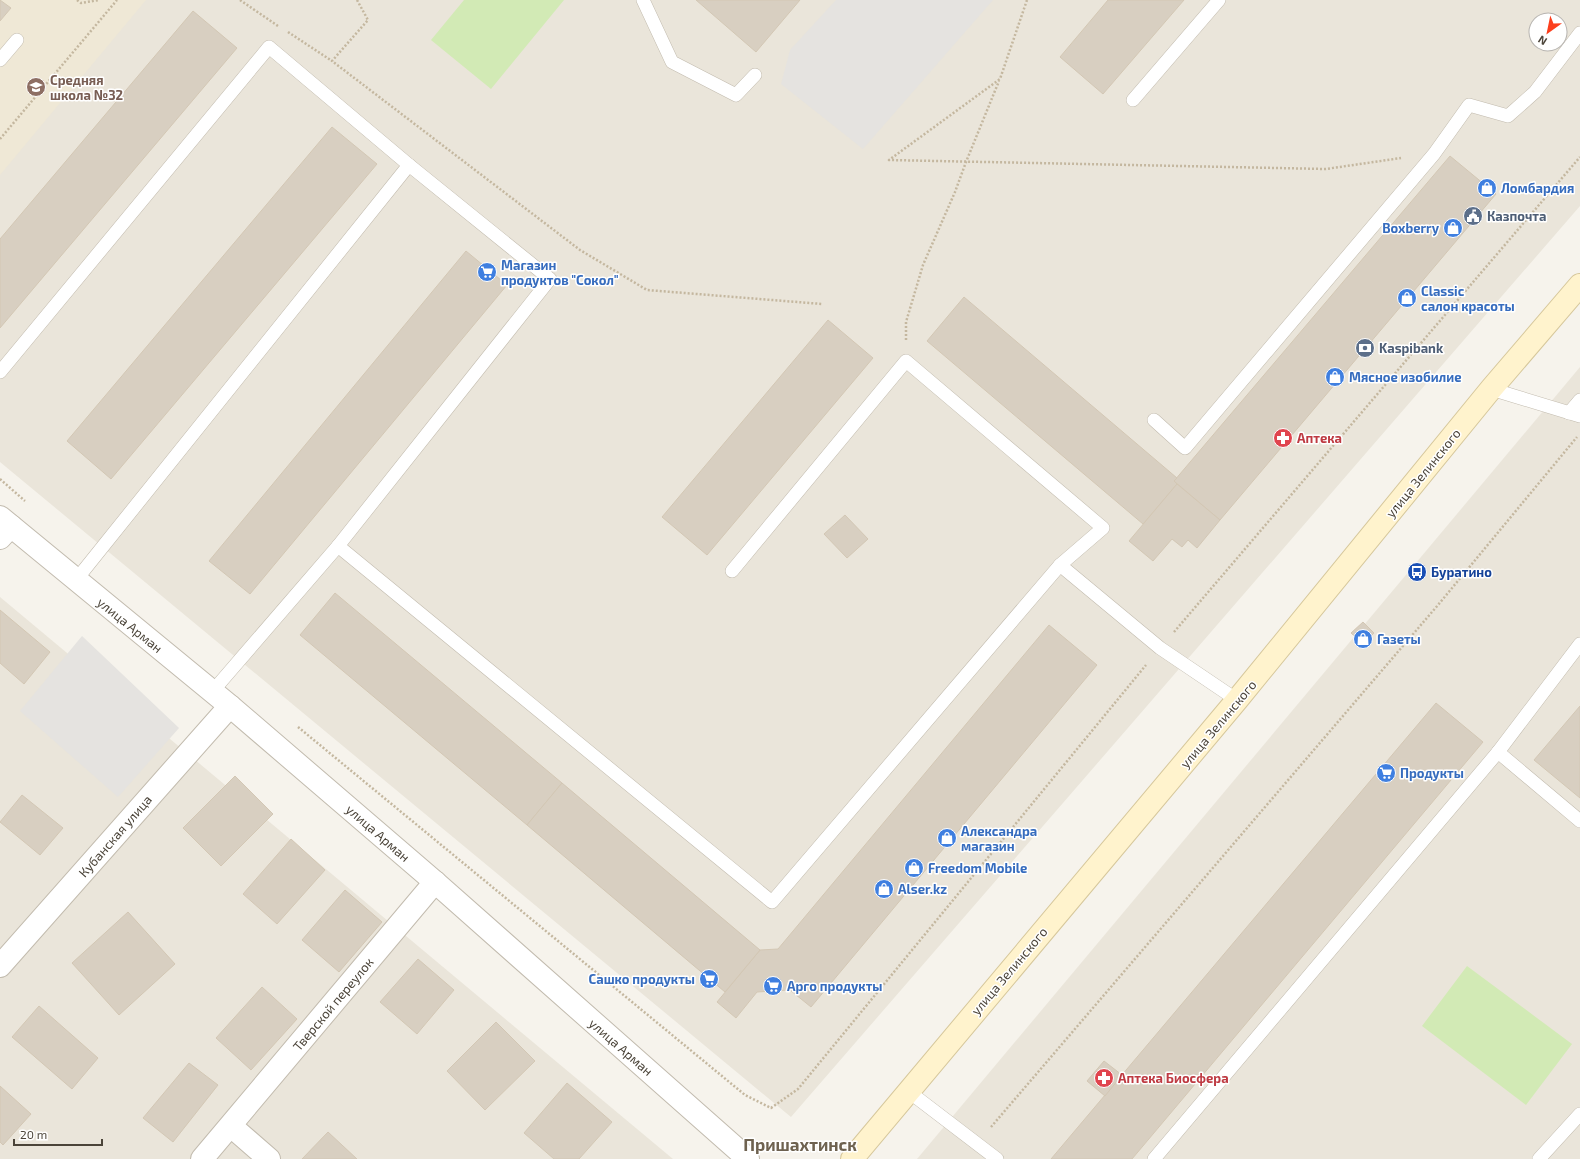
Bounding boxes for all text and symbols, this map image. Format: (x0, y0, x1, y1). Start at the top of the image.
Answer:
north arrow (1528, 12, 1568, 52)
text: N (1535, 33, 1549, 48)
place label: Средняя школа №32 (50, 72, 123, 103)
school or university icon: Средняя школа №32 (25, 76, 47, 98)
shop icon: Ломбардия (1476, 177, 1498, 199)
place label: Ломбардия (1501, 180, 1574, 196)
public building icon: Казпочта (1462, 205, 1484, 227)
place label: Казпочта (1487, 208, 1546, 224)
shop icon: Boxberry (1442, 217, 1464, 239)
place label: Boxberry (1382, 220, 1440, 236)
place label: Магазин продуктов "Сокол" (501, 257, 619, 288)
supermarket icon: Магазин продуктов "Сокол" (476, 261, 498, 283)
place label: Classic салон красоты (1421, 283, 1515, 314)
shop icon: Classic салон красоты (1396, 287, 1418, 309)
bank icon: Kaspibank (1354, 337, 1376, 359)
place label: Kaspibank (1379, 340, 1444, 356)
shop icon: Мясное изобилие (1324, 366, 1346, 388)
place label: Мясное изобилие (1349, 369, 1462, 385)
street label: улица Зелинского (1382, 425, 1464, 521)
pharmacy icon: Аптека (1272, 427, 1294, 449)
place label: Аптека (1297, 430, 1342, 446)
bus stop icon: Буратино (1406, 561, 1428, 583)
place label: Буратино (1431, 564, 1492, 580)
street label: улица Арман (94, 594, 166, 656)
shop icon: Газеты (1352, 628, 1374, 650)
place label: Газеты (1377, 631, 1421, 647)
street label: улица Зелинского (1177, 677, 1259, 771)
supermarket icon: Продукты (1375, 762, 1397, 784)
place label: Продукты (1400, 765, 1464, 781)
street label: Кубанская улица (75, 792, 155, 880)
street label: улица Арман (343, 801, 413, 865)
place label: Александра магазин (961, 823, 1037, 854)
shop icon: Александра магазин (936, 827, 958, 849)
shop icon: Freedom Mobile (903, 857, 925, 879)
place label: Freedom Mobile (928, 860, 1027, 876)
shop icon: Alser.kz (873, 878, 895, 900)
place label: Alser.kz (898, 881, 947, 897)
street label: улица Зелинского (968, 924, 1050, 1018)
street label: Тверской переулок (289, 954, 377, 1054)
supermarket icon: Сашко продукты (698, 968, 720, 990)
place label: Сашко продукты (589, 971, 695, 987)
supermarket icon: Арго продукты (762, 975, 784, 997)
place label: Арго продукты (787, 978, 883, 994)
street label: улица Арман (586, 1015, 656, 1079)
pharmacy icon: Аптека Биосфера (1093, 1067, 1115, 1089)
place label: Аптека Биосфера (1118, 1070, 1229, 1086)
scale bar (14, 1121, 102, 1147)
text: 20 m (20, 1127, 47, 1141)
district label: Пришахтинск (743, 1134, 857, 1154)

